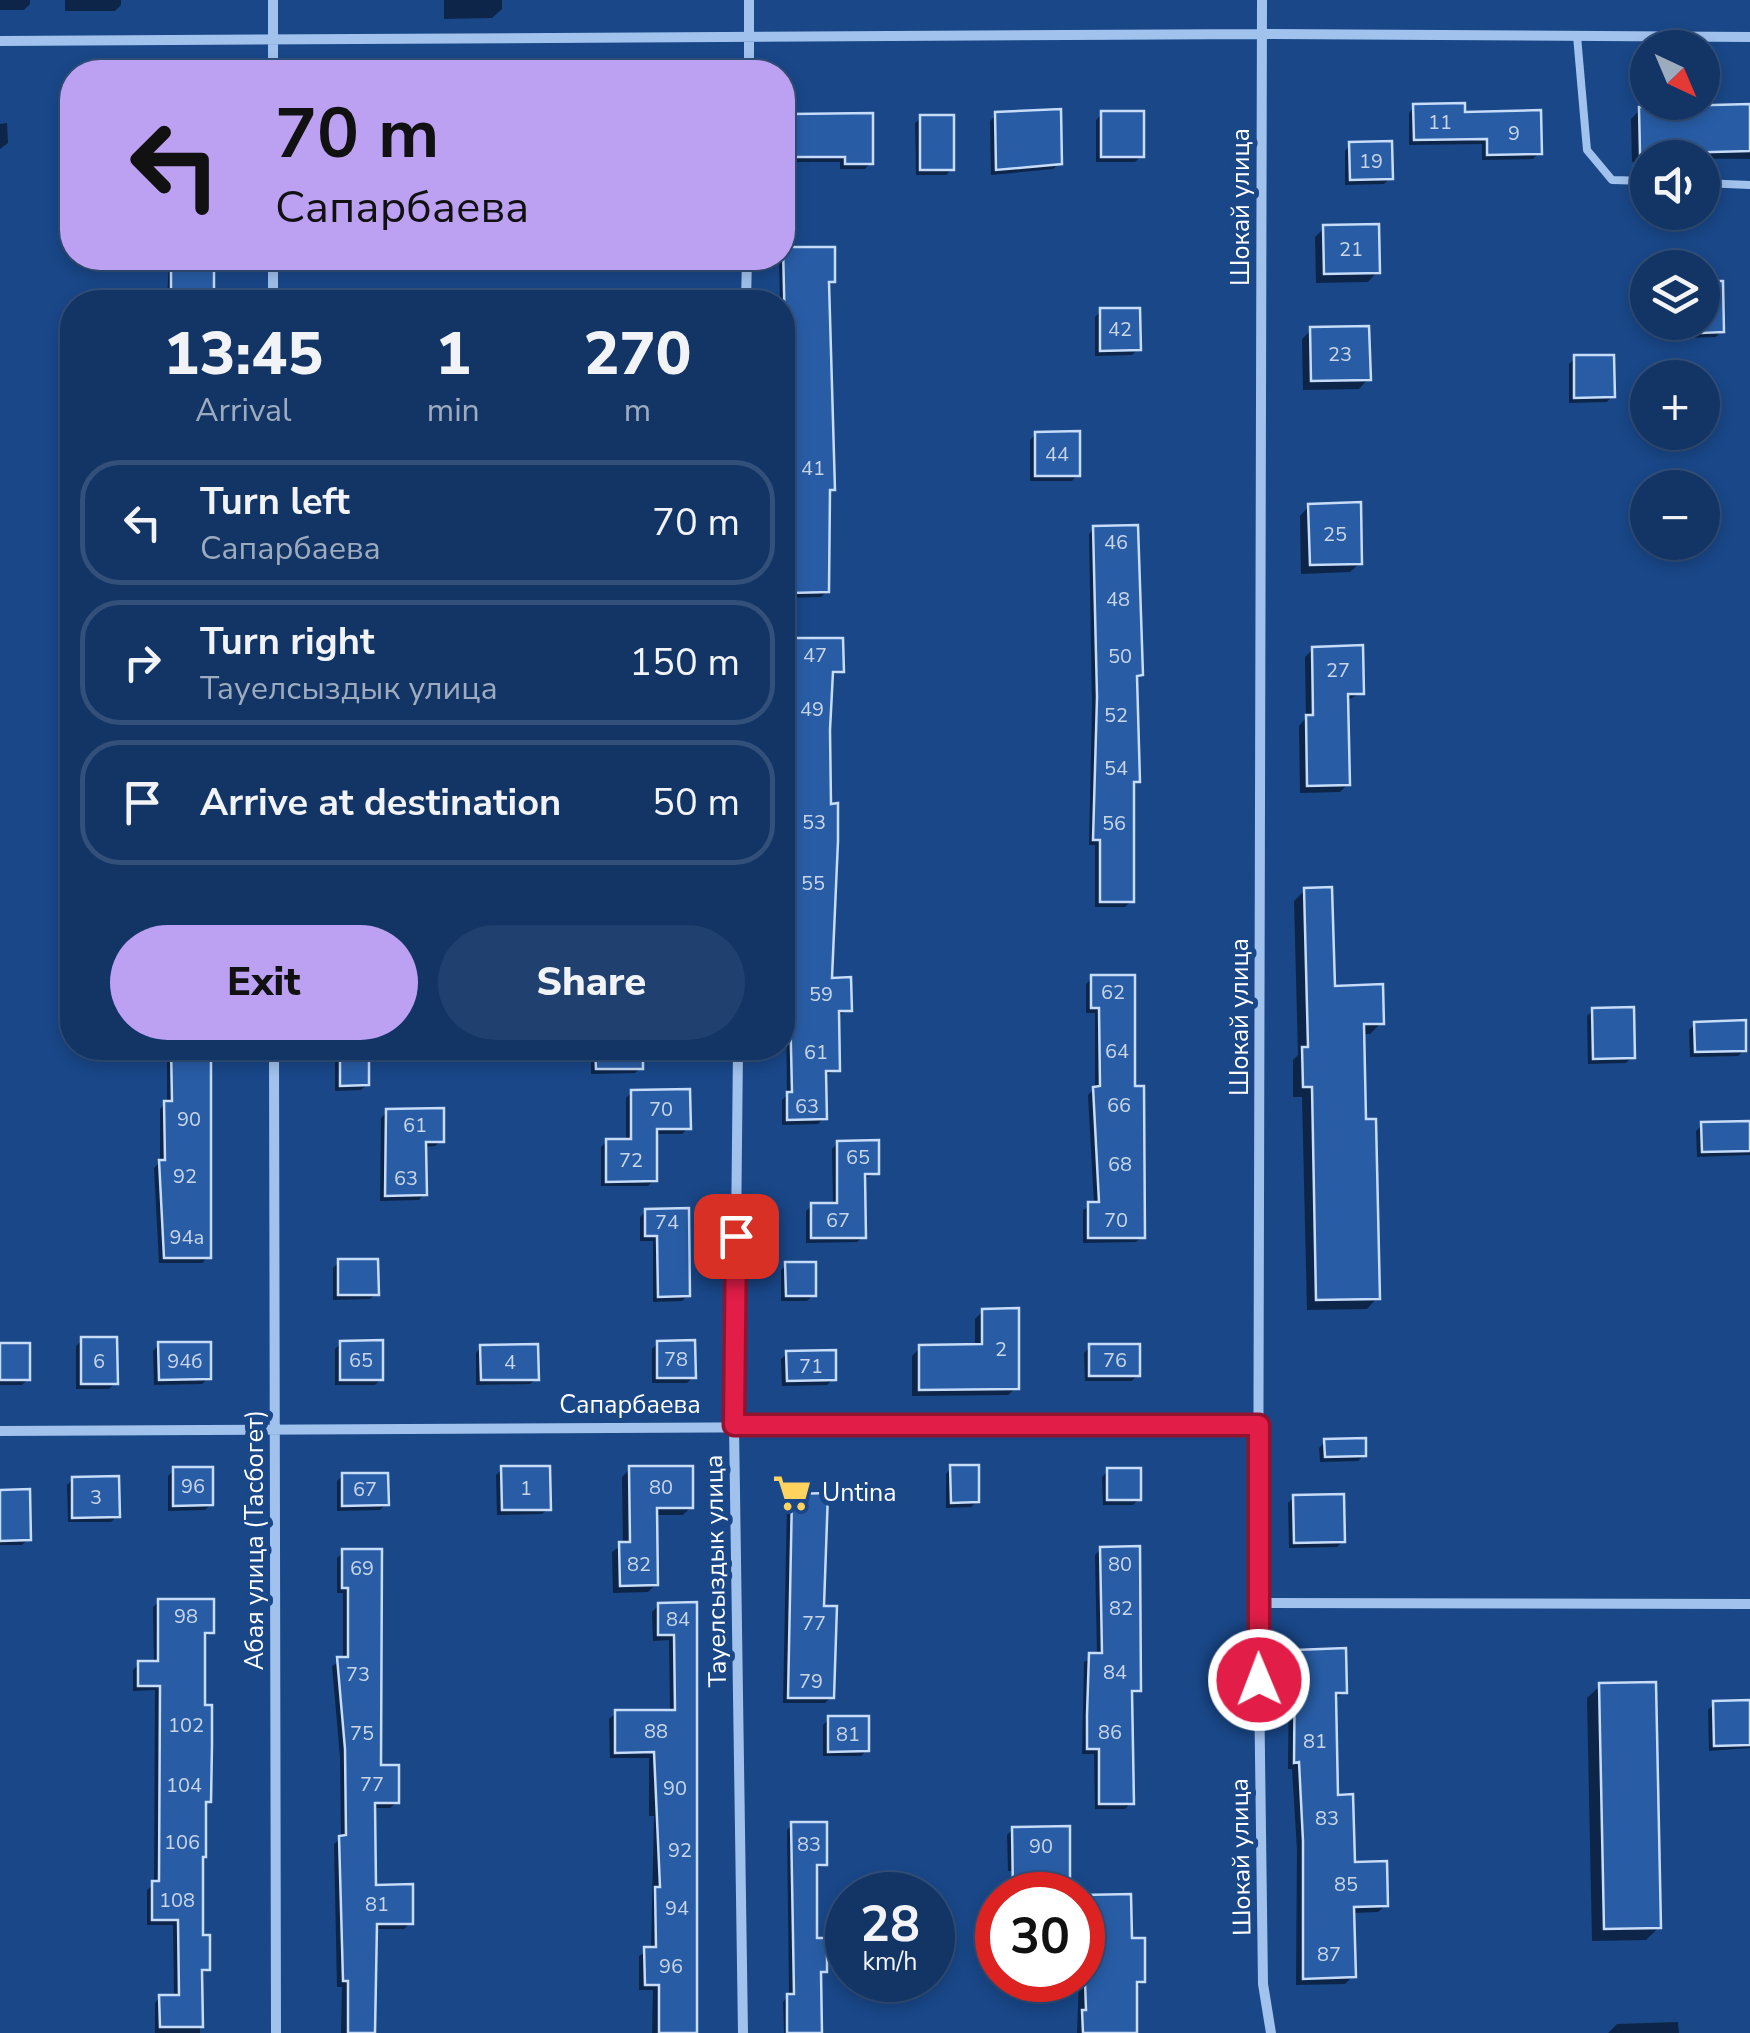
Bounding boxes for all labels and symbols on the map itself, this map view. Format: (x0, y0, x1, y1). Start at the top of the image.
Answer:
north arrow (1630, 30, 1720, 120)
house number: 11 (1428, 109, 1452, 136)
house number: 9 (1508, 120, 1520, 147)
street label: Шокай улица (1224, 128, 1258, 286)
house number: 19 (1359, 148, 1383, 175)
house number: 21 (1339, 236, 1363, 263)
house number: 42 (1108, 316, 1132, 343)
house number: 23 (1328, 341, 1352, 368)
house number: 44 (1045, 441, 1069, 468)
house number: 41 (801, 455, 825, 482)
house number: 25 (1323, 521, 1347, 548)
house number: 46 (1104, 529, 1128, 556)
house number: 48 (1106, 586, 1130, 613)
house number: 47 (803, 642, 827, 669)
house number: 50 (1108, 643, 1132, 670)
house number: 27 (1326, 657, 1350, 684)
house number: 49 (800, 696, 824, 723)
house number: 52 (1104, 702, 1128, 729)
house number: 54 (1104, 755, 1128, 782)
house number: 53 (802, 809, 826, 836)
house number: 56 (1102, 810, 1126, 837)
house number: 55 (801, 870, 825, 897)
street label: Шокай улица (1223, 938, 1257, 1096)
house number: 62 (1101, 979, 1125, 1006)
house number: 59 (809, 981, 833, 1008)
house number: 64 (1105, 1038, 1129, 1065)
house number: 61 (804, 1039, 828, 1066)
house number: 66 (1107, 1092, 1131, 1119)
house number: 63 (795, 1093, 819, 1120)
house number: 70 (649, 1096, 673, 1123)
house number: 90 (177, 1106, 201, 1133)
house number: 61 (403, 1112, 427, 1139)
house number: 65 (846, 1144, 870, 1171)
house number: 72 (619, 1147, 643, 1174)
house number: 68 (1108, 1151, 1132, 1178)
house number: 92 (173, 1163, 197, 1190)
house number: 63 (394, 1165, 418, 1192)
pin (694, 1194, 779, 1279)
house number: 67 (826, 1207, 850, 1234)
house number: 70 (1104, 1207, 1128, 1234)
house number: 74 (655, 1209, 679, 1236)
house number: 94а (170, 1224, 204, 1251)
house number: 2 (995, 1336, 1007, 1363)
house number: 78 (664, 1346, 688, 1373)
house number: 65 (349, 1347, 373, 1374)
house number: 76 (1103, 1347, 1127, 1374)
house number: 6 (93, 1348, 105, 1375)
house number: 94б (167, 1348, 203, 1375)
house number: 4 (504, 1349, 516, 1376)
house number: 71 (799, 1353, 823, 1380)
street label: Сапарбаева (559, 1388, 701, 1422)
street label: Абая улица (Тасбогет) (238, 1410, 272, 1670)
street label: Тауелсыздык улица (697, 1454, 735, 1688)
supermarket icon: Untina (771, 1472, 813, 1514)
house number: 96 (181, 1473, 205, 1500)
house number: 80 (649, 1474, 673, 1501)
house number: 1 (520, 1475, 532, 1502)
house number: 67 (353, 1476, 377, 1503)
place label: Untina (822, 1476, 896, 1510)
house number: 3 (90, 1484, 102, 1511)
house number: 82 (627, 1551, 651, 1578)
house number: 80 (1108, 1551, 1132, 1578)
house number: 69 (350, 1555, 374, 1582)
house number: 82 (1109, 1595, 1133, 1622)
house number: 98 (174, 1603, 198, 1630)
house number: 84 (666, 1606, 690, 1633)
house number: 77 (802, 1610, 826, 1637)
position arrow (1207, 1628, 1311, 1732)
house number: 84 (1103, 1659, 1127, 1686)
house number: 73 (346, 1661, 370, 1688)
house number: 79 (799, 1668, 823, 1695)
house number: 102 (168, 1712, 204, 1739)
house number: 88 (644, 1718, 668, 1745)
house number: 86 (1098, 1719, 1122, 1746)
house number: 75 (350, 1720, 374, 1747)
house number: 81 (836, 1721, 860, 1748)
house number: 81 (1303, 1728, 1327, 1755)
house number: 77 (360, 1771, 384, 1798)
house number: 104 (166, 1772, 202, 1799)
house number: 90 (663, 1775, 687, 1802)
street label: Шокай улица (1223, 1778, 1259, 1936)
house number: 83 (1315, 1805, 1339, 1832)
house number: 106 (164, 1829, 200, 1856)
house number: 83 (797, 1831, 821, 1858)
house number: 90 (1029, 1833, 1053, 1860)
house number: 92 (668, 1837, 692, 1864)
house number: 85 (1334, 1871, 1358, 1898)
speed limit sign: 30 (975, 1872, 1105, 2002)
house number: 108 (159, 1887, 195, 1914)
house number: 81 (365, 1891, 389, 1918)
house number: 94 (665, 1895, 689, 1922)
house number: 87 (1317, 1941, 1341, 1968)
house number: 96 (659, 1953, 683, 1980)

